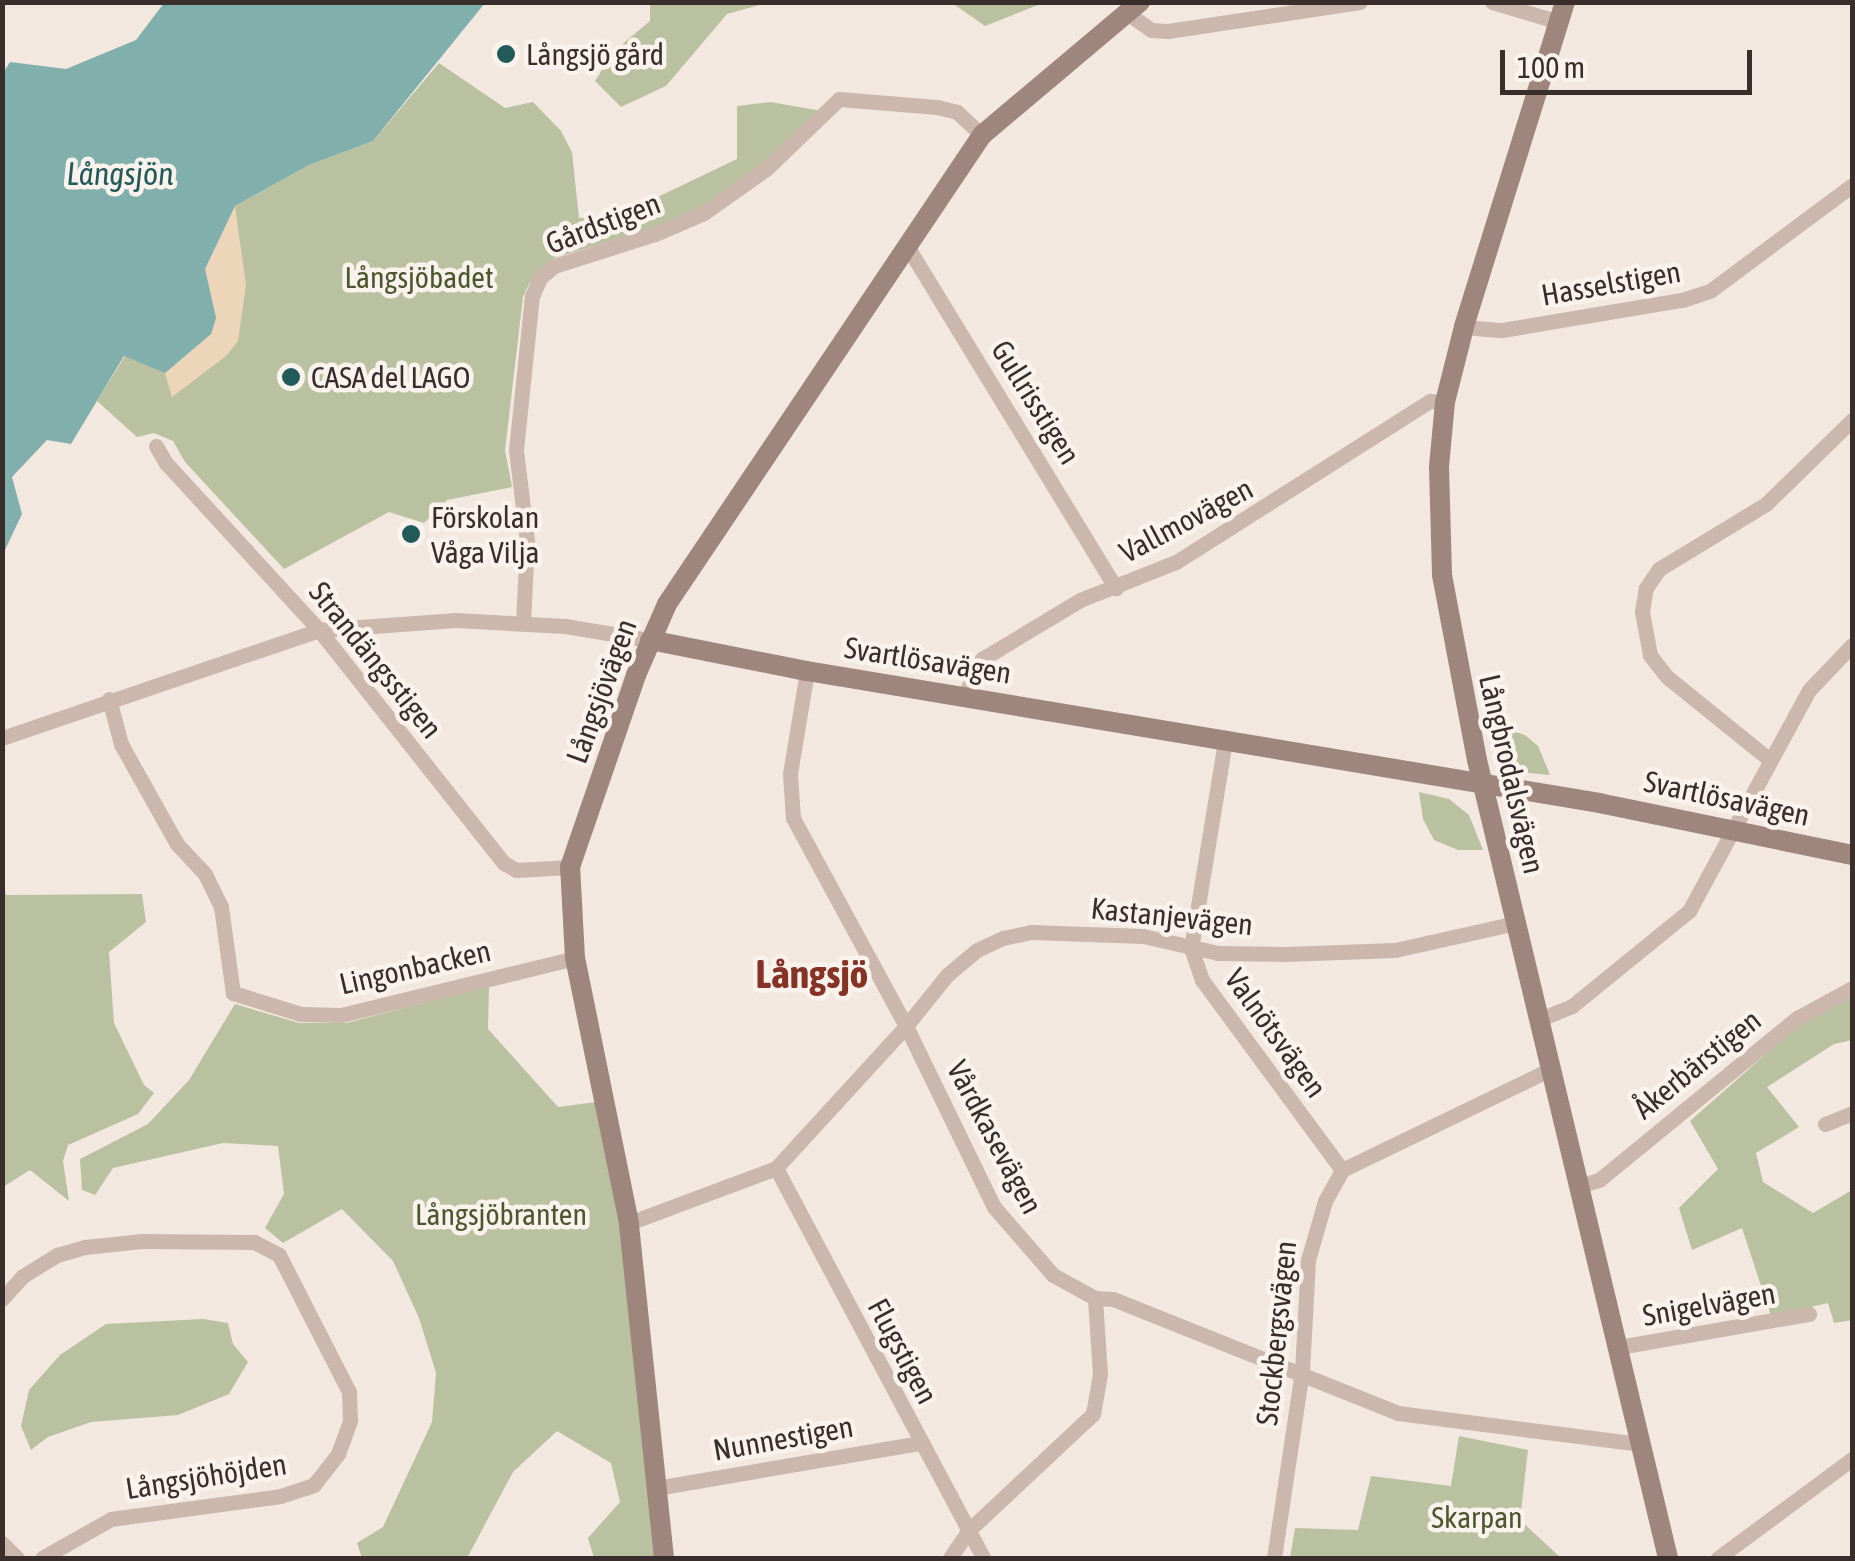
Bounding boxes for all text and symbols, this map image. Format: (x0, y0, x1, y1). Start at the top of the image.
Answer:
scale bar (1505, 30, 1758, 92)
place label: Långsjö gård (526, 36, 664, 72)
marker: Långsjö gård (495, 43, 517, 65)
text: 100 m (1517, 50, 1585, 84)
water label: Långsjön (66, 155, 174, 193)
street label: Gårdstigen (541, 185, 665, 261)
street label: Hasselstigen (1539, 253, 1683, 313)
park label: Långsjöbadet (344, 259, 494, 295)
street label: Gullrisstigen (984, 333, 1088, 471)
place label: CASA del LAGO (311, 359, 470, 395)
marker: CASA del LAGO (280, 366, 302, 388)
street label: Vallmovägen (1113, 470, 1259, 570)
place label: Förskolan Våga Vilja (431, 499, 540, 570)
marker: Förskolan Våga Vilja (400, 523, 422, 545)
street label: Strandängsstigen (302, 575, 450, 745)
street label: Långsjövägen (558, 614, 644, 768)
street label: Svartlösavägen (842, 629, 1014, 691)
street label: Långbrodalsvägen (1472, 671, 1552, 877)
street label: Svartlösavägen (1641, 763, 1813, 833)
street label: Kastanjevägen (1089, 890, 1255, 942)
street label: Lingonbacken (336, 932, 494, 1002)
district label: Långsjö (756, 950, 868, 998)
street label: Valnötsvägen (1217, 962, 1335, 1104)
street label: Åkerbärstigen (1626, 1002, 1768, 1126)
street label: Vårdkasevägen (940, 1054, 1050, 1220)
park label: Långsjöbranten (415, 1196, 587, 1232)
street label: Stockbergsvägen (1248, 1239, 1304, 1427)
street label: Snigelvägen (1640, 1275, 1778, 1333)
street label: Flugstigen (860, 1292, 946, 1410)
street label: Nunnestigen (710, 1408, 856, 1468)
street label: Långsjöhöjden (123, 1446, 289, 1506)
park label: Skarpan (1431, 1499, 1523, 1535)

